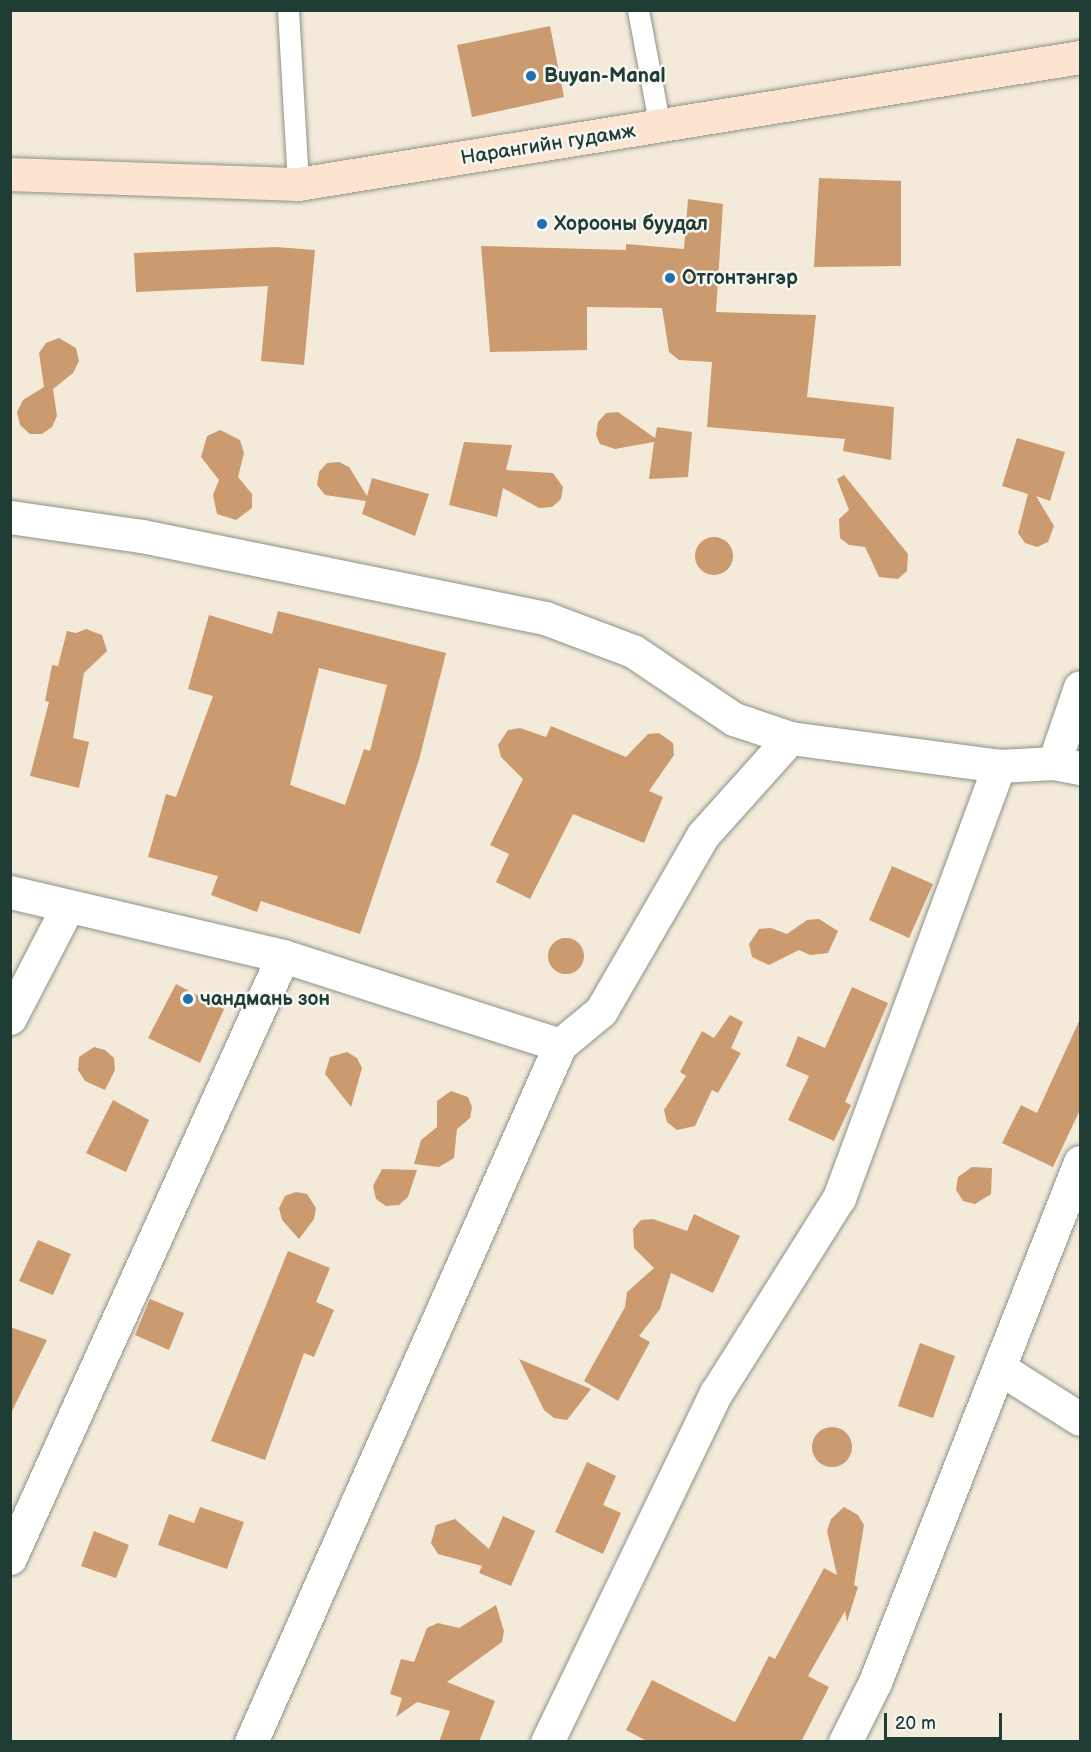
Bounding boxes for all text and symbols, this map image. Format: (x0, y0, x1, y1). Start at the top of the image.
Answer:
place label: Buyan-Manal (544, 64, 665, 88)
marker: Buyan-Manal (522, 67, 540, 85)
street label: Нарангийн гудамж (459, 119, 637, 171)
place label: Хорооны буудал (554, 212, 708, 236)
marker: Хорооны буудал (535, 217, 549, 231)
place label: Отгонтэнгэр (682, 266, 798, 290)
marker: Отгонтэнгэр (663, 271, 677, 285)
place label: чандмань зон (200, 987, 330, 1011)
marker: чандмань зон (181, 992, 195, 1006)
scale bar (887, 1701, 1006, 1739)
text: 20 m (895, 1713, 936, 1734)

